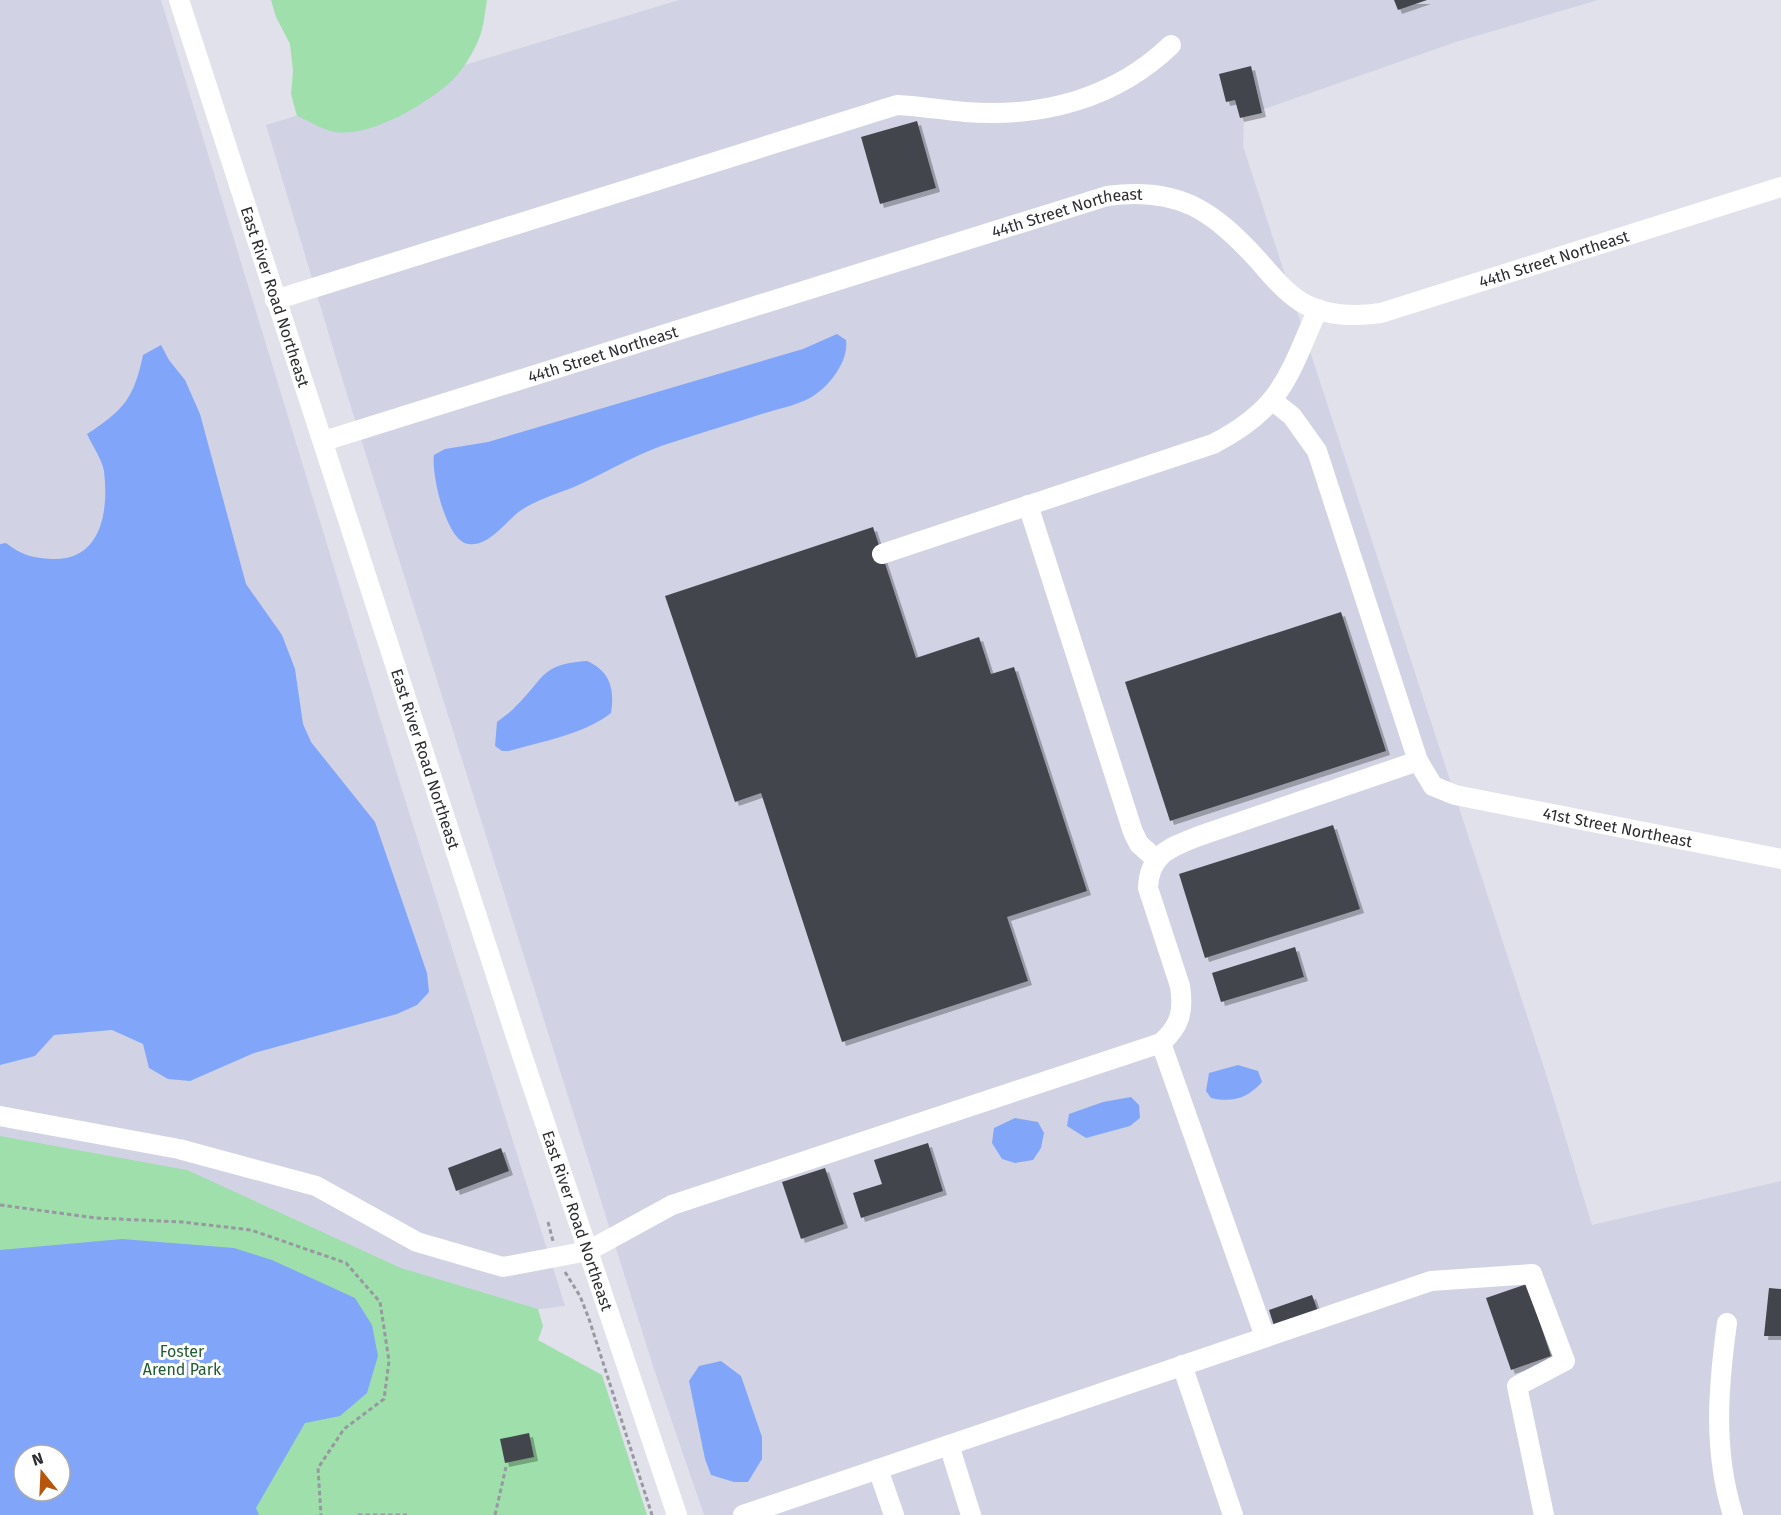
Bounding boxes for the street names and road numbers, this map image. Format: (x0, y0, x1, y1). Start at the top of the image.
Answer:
street label: 44th Street Northeast (989, 184, 1143, 241)
street label: East River Road Northeast (237, 204, 314, 390)
street label: 44th Street Northeast (1476, 226, 1631, 291)
street label: 44th Street Northeast (525, 321, 680, 386)
street label: East River Road Northeast (387, 666, 464, 852)
street label: 41st Street Northeast (1541, 803, 1694, 851)
street label: East River Road Northeast (539, 1128, 617, 1313)

